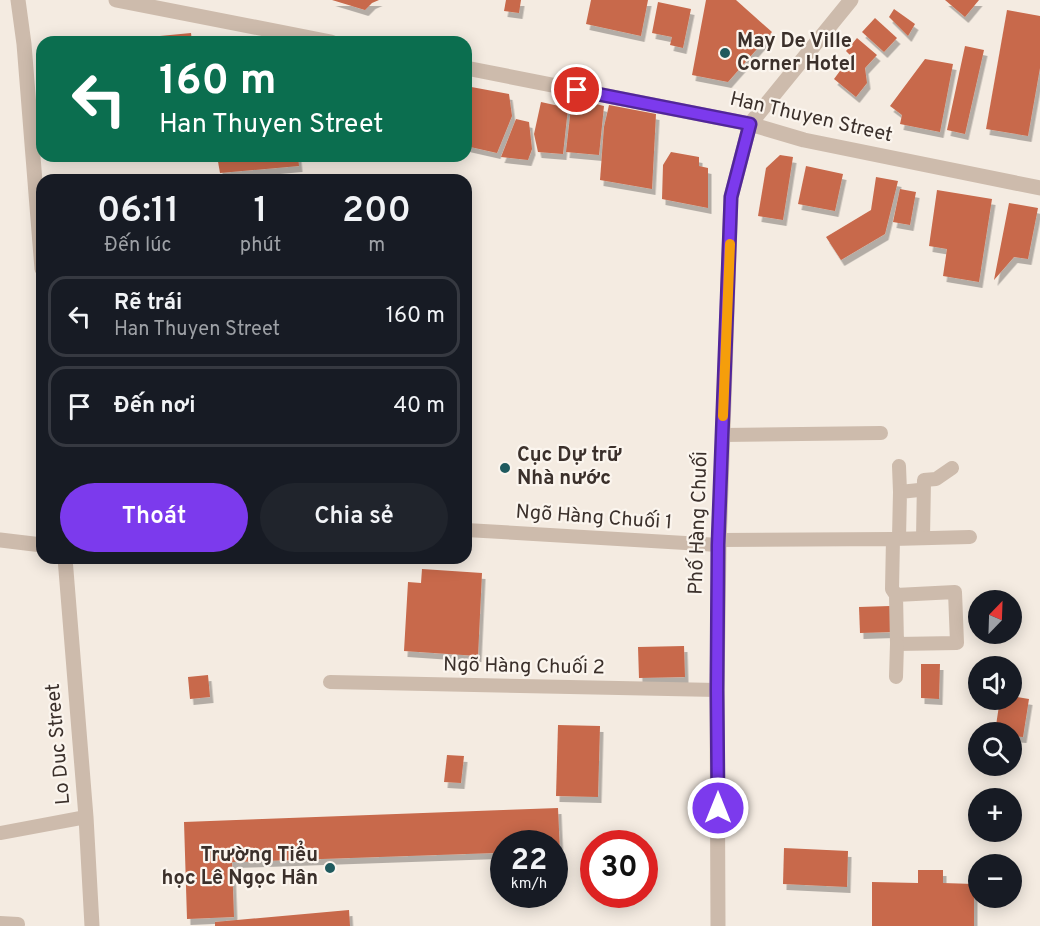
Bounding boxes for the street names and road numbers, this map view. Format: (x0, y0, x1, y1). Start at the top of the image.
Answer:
street label: Han Thuyen Street (727, 87, 895, 149)
street label: Phố Hàng Chuối (683, 451, 715, 595)
street label: Ngõ Hàng Chuối 1 (515, 499, 673, 536)
street label: Ngõ Hàng Chuối 2 (443, 652, 605, 681)
street label: Lo Duc Street (41, 682, 77, 806)

